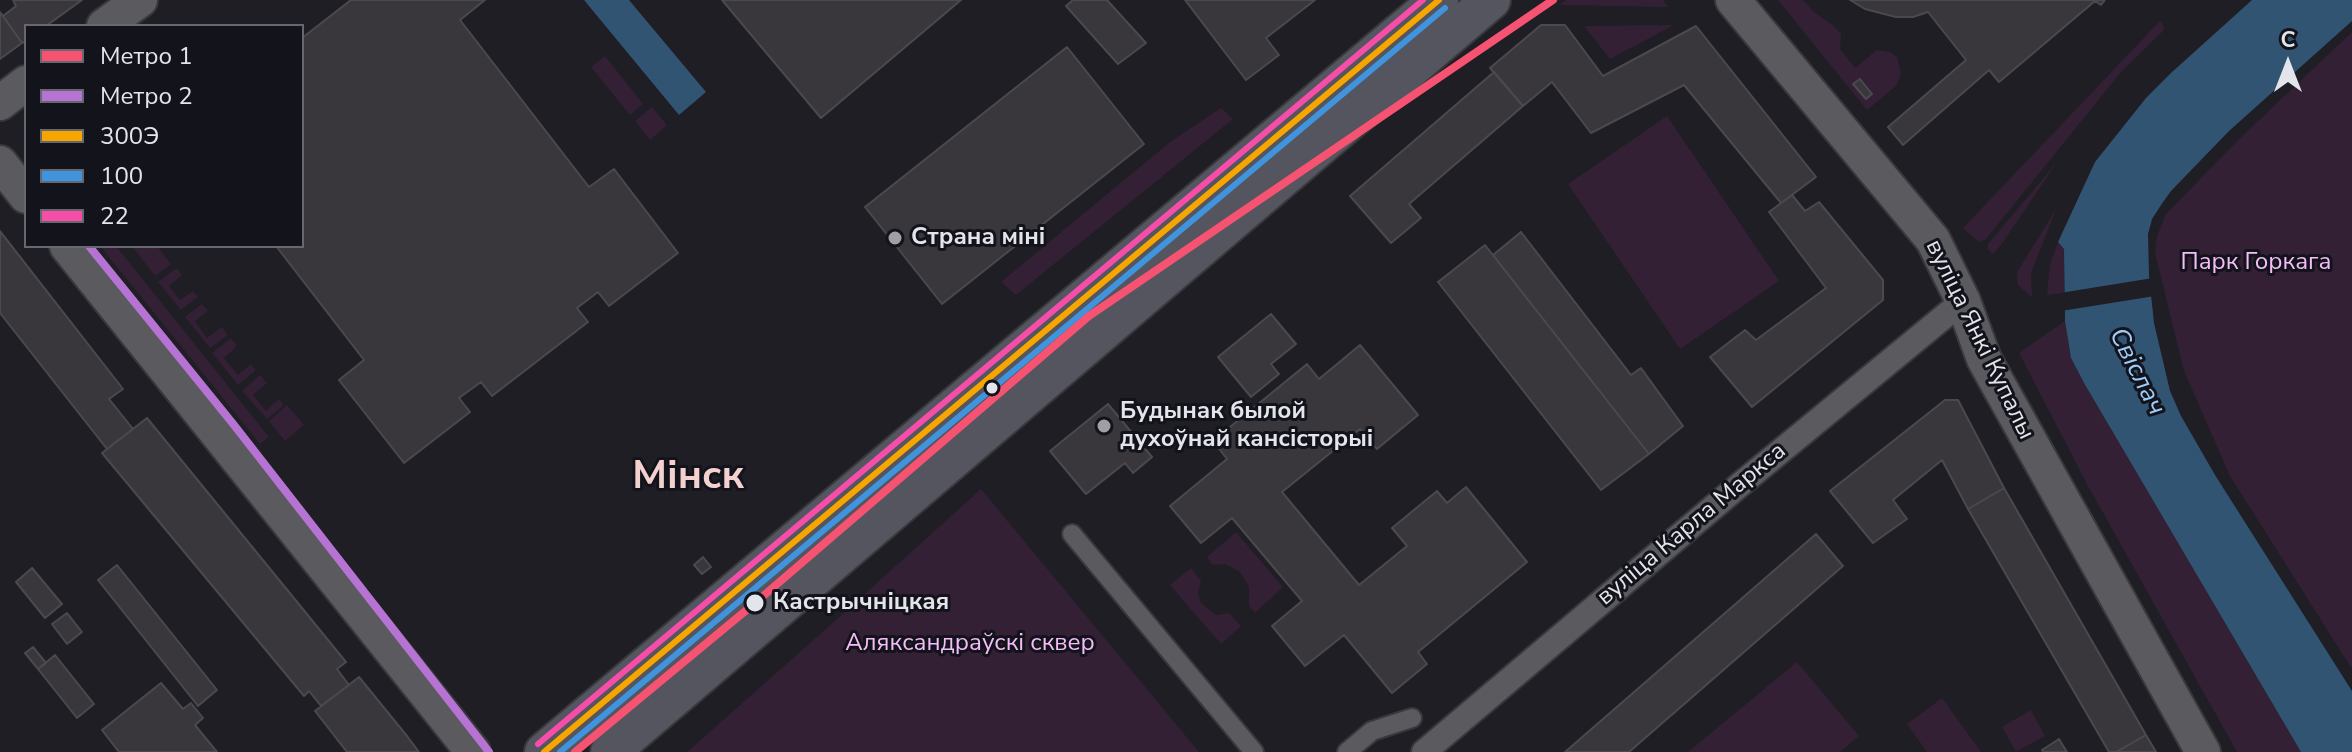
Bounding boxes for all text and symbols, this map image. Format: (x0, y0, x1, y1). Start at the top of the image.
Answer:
legend (24, 24, 304, 248)
north arrow (2248, 24, 2328, 104)
text: С (2281, 25, 2295, 55)
text: Метро 1 (100, 40, 193, 72)
text: Метро 2 (100, 80, 193, 112)
text: 300Э (100, 120, 159, 152)
text: 100 (100, 160, 143, 192)
text: 22 (100, 200, 129, 232)
place label: Страна міні (911, 224, 1045, 252)
marker: Страна міні (886, 229, 904, 247)
street label: вуліца Янкі Купалы (1918, 236, 2040, 444)
park label: Парк Горкага (2181, 249, 2331, 277)
water label: Свіслач (2101, 323, 2171, 421)
unlabelled marker (984, 380, 1000, 396)
place label: Будынак былой духоўнай кансісторыі (1120, 398, 1373, 454)
marker: Будынак былой духоўнай кансісторыі (1095, 417, 1113, 435)
street label: вуліца Карла Маркса (1592, 438, 1792, 612)
district label: Мінск (632, 454, 744, 502)
place label: Кастрычніцкая (773, 589, 949, 617)
marker: Кастрычніцкая (744, 592, 766, 614)
park label: Аляксандраўскі сквер (845, 630, 1095, 658)

